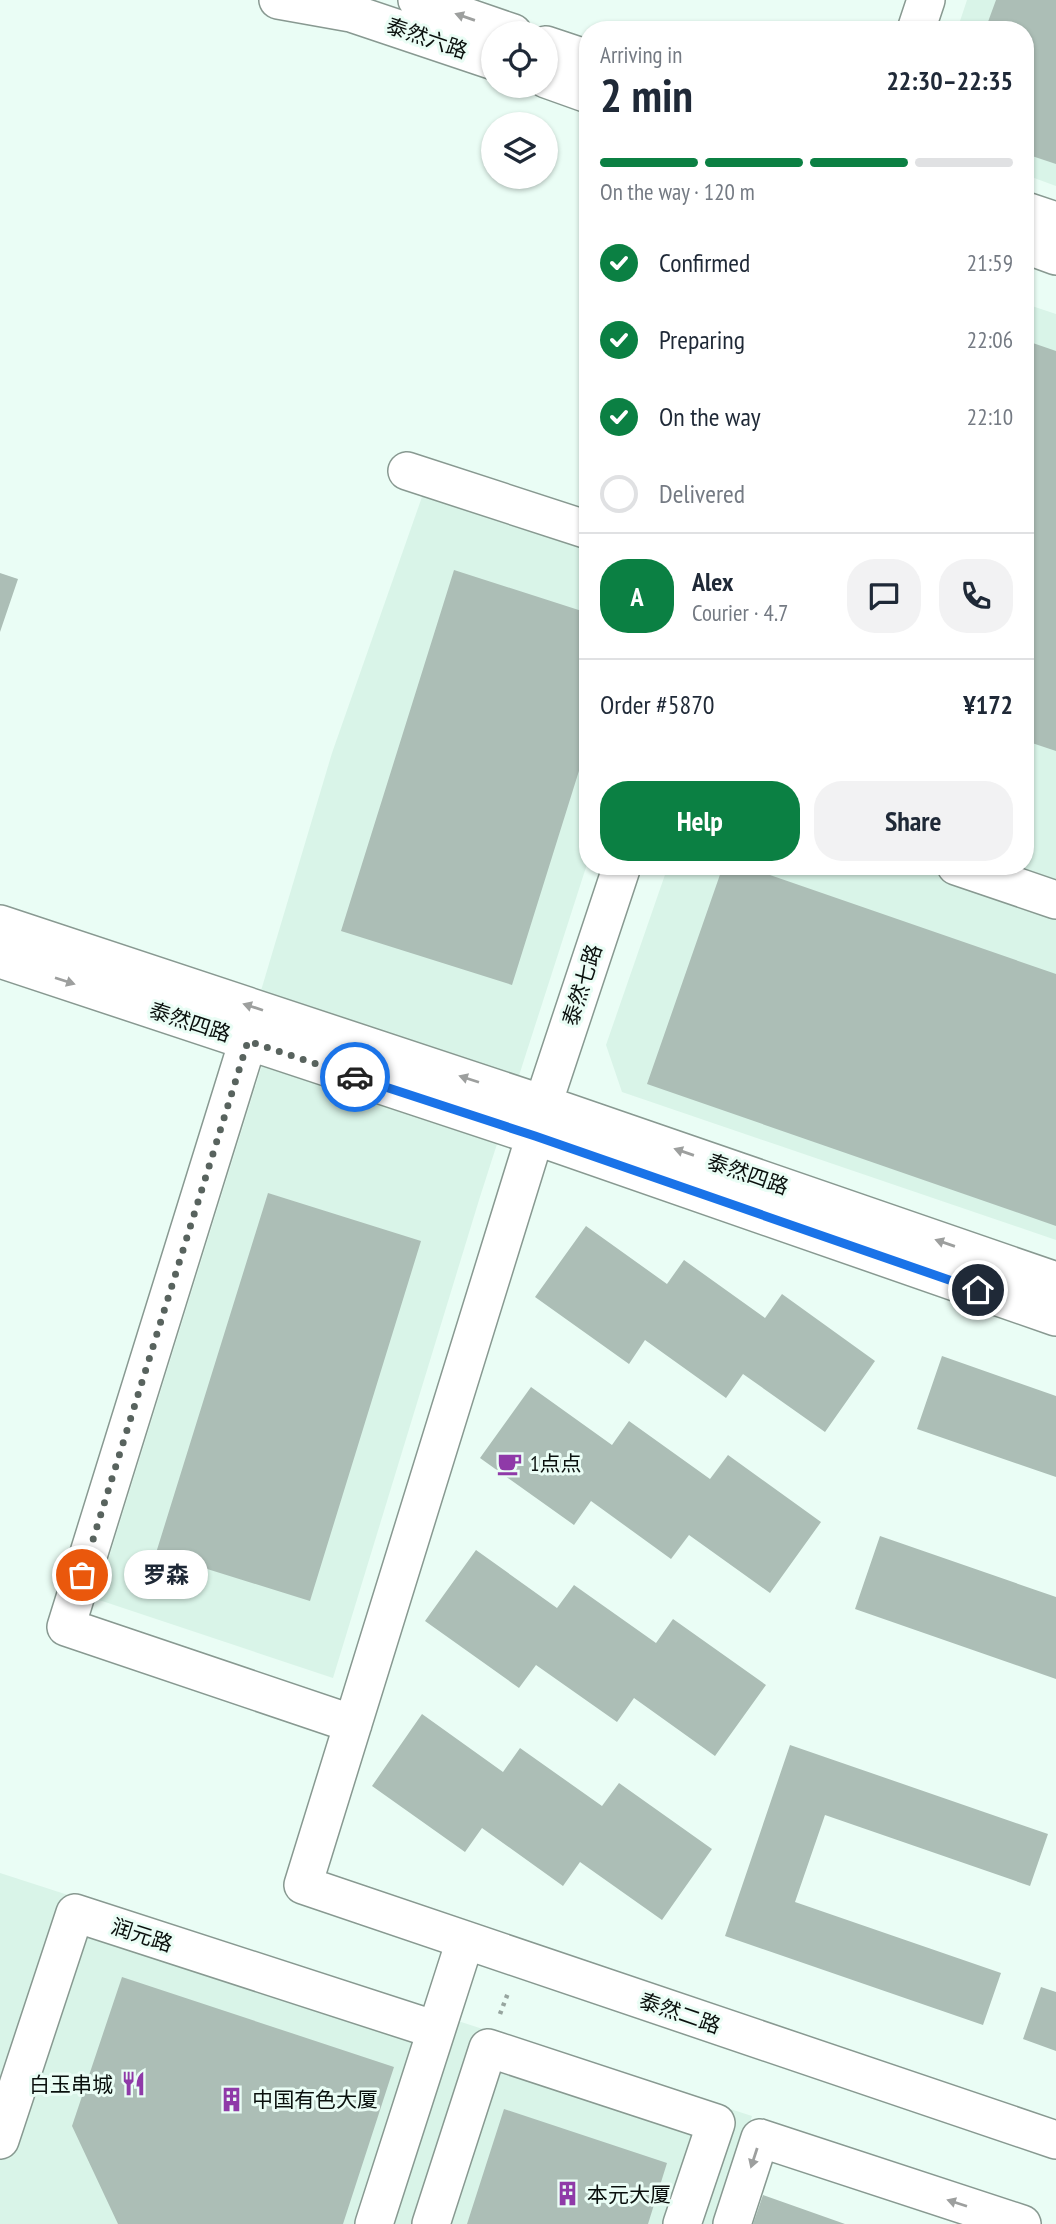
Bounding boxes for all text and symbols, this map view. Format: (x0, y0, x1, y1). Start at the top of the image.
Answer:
one-way arrow (455, 11, 476, 22)
street label: 泰然六路 (383, 12, 471, 64)
map controls (481, 21, 558, 189)
button: locate (481, 21, 558, 98)
text: Arriving in (600, 40, 682, 69)
text: 22:30–22:35 (886, 64, 1013, 97)
text: 2 min (600, 65, 693, 125)
button: layers (481, 112, 558, 189)
text: On the way · 120 m (600, 177, 755, 206)
icon: check (600, 244, 638, 282)
text: Confirmed (659, 246, 750, 279)
text: 21:59 (967, 248, 1013, 277)
icon: check (600, 321, 638, 359)
text: Preparing (659, 323, 745, 356)
text: 22:06 (967, 325, 1013, 354)
icon: check (600, 398, 638, 436)
text: On the way (659, 400, 761, 433)
text: 22:10 (967, 402, 1013, 431)
text: Delivered (659, 477, 745, 510)
button: chat (847, 559, 921, 633)
button: phone (939, 559, 1013, 633)
text: Alex (692, 565, 733, 598)
text: A (630, 580, 644, 613)
text: Courier · 4.7 (692, 598, 788, 627)
text: Order #5870 (600, 688, 715, 721)
text: ¥172 (963, 688, 1013, 721)
button: Help (600, 781, 800, 861)
button: Share (814, 781, 1013, 861)
street label: 泰然七路 (556, 941, 608, 1029)
one-way arrow (54, 976, 75, 987)
street label: 泰然四路 (146, 996, 234, 1048)
one-way arrow (242, 1001, 263, 1012)
courier (320, 1042, 390, 1112)
icon: car (336, 1058, 374, 1096)
one-way arrow (458, 1073, 479, 1084)
one-way arrow (673, 1146, 694, 1157)
street label: 泰然四路 (704, 1148, 792, 1200)
one-way arrow (935, 1237, 956, 1248)
pin (948, 1260, 1008, 1320)
icon: home (959, 1271, 997, 1309)
cafe icon: 1点点 (496, 1449, 524, 1477)
place label: 1点点 (530, 1450, 581, 1477)
pin (52, 1545, 112, 1605)
callout: 罗森 (124, 1550, 208, 1600)
icon: bag (63, 1556, 101, 1594)
text: 罗森 (143, 1560, 189, 1589)
street label: 润元路 (108, 1912, 176, 1958)
street label: 泰然二路 (636, 1987, 724, 2039)
restaurant icon: 白玉串城 (119, 2070, 147, 2098)
place label: 白玉串城 (29, 2071, 113, 2098)
building icon: 中国有色大厦 (218, 2085, 246, 2113)
place label: 中国有色大厦 (252, 2086, 378, 2113)
one-way arrow (748, 2148, 759, 2169)
building icon: 本元大厦 (553, 2180, 581, 2208)
place label: 本元大厦 (587, 2181, 671, 2208)
one-way arrow (946, 2197, 967, 2208)

